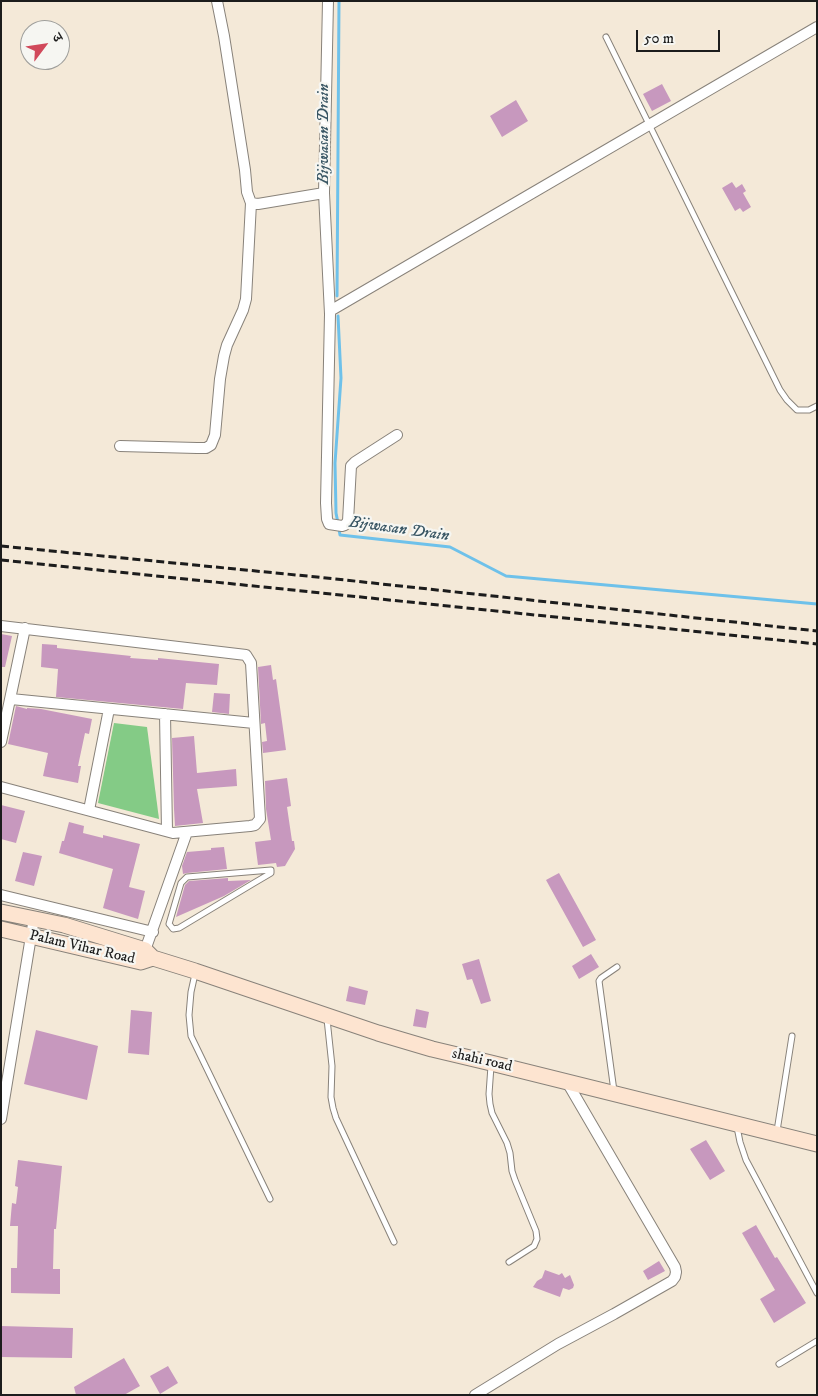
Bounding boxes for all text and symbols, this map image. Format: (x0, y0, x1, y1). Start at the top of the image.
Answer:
north arrow (20, 20, 70, 70)
scale bar (638, 20, 722, 52)
text: 50 m (644, 29, 674, 48)
text: उ (47, 30, 67, 45)
water label: Bijwasan Drain (315, 84, 335, 184)
water label: Bijwasan Drain (348, 513, 450, 547)
street label: Palam Vihar Road (27, 927, 137, 969)
street label: shahi road (450, 1045, 514, 1077)

